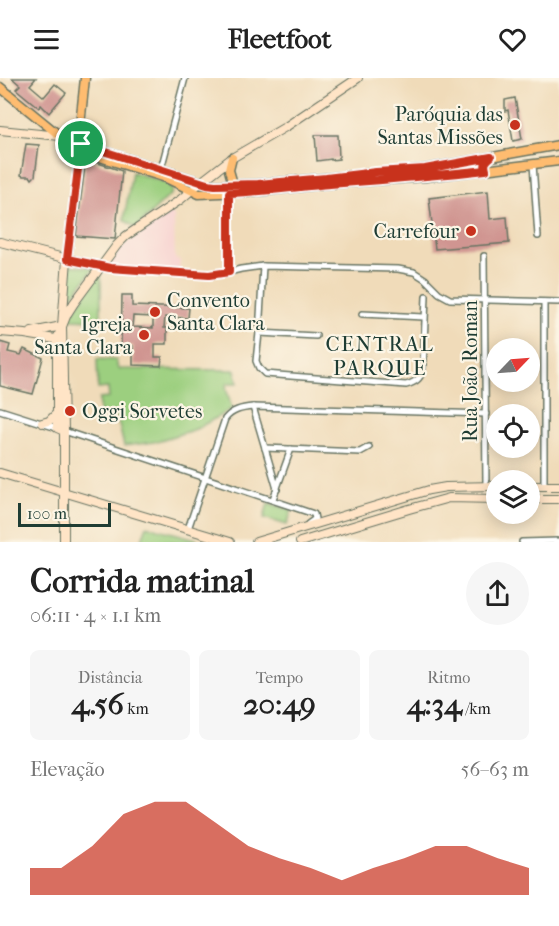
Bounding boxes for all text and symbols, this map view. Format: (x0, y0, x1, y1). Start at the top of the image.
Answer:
icon: menu (30, 23, 63, 56)
text: Fleetfoot (228, 23, 331, 55)
icon: heart (496, 23, 529, 56)
place label: Paróquia das Santas Missões (378, 103, 503, 149)
pin (55, 118, 106, 169)
marker: Paróquia das Santas Missões (508, 118, 522, 132)
icon: arrive (64, 127, 97, 160)
place label: Carrefour (373, 220, 459, 243)
marker: Carrefour (464, 224, 478, 238)
place label: Convento Santa Clara (167, 289, 265, 335)
street label: Rua João Roman (459, 300, 482, 442)
marker: Convento Santa Clara (148, 305, 162, 319)
place label: Igreja Santa Clara (34, 313, 133, 359)
marker: Igreja Santa Clara (137, 328, 151, 342)
district label: CENTRAL PARQUE (325, 332, 435, 380)
north arrow (486, 338, 540, 392)
map controls (486, 338, 540, 524)
place label: Oggi Sorvetes (82, 400, 202, 423)
marker: Oggi Sorvetes (63, 404, 77, 418)
button: locate (486, 404, 540, 458)
button: layers (486, 470, 540, 524)
scale bar (18, 500, 111, 528)
text: 100 m (27, 504, 67, 523)
text: Corrida matinal (30, 562, 254, 601)
button: share (466, 562, 529, 625)
text: 06:11 · 4 × 1.1 km (30, 604, 161, 627)
text: Distância (78, 668, 142, 687)
text: Tempo (256, 668, 303, 687)
text: Ritmo (427, 668, 470, 687)
text: 4.56 (72, 687, 124, 722)
text: 20:49 (243, 687, 316, 722)
text: 4:34 (407, 687, 462, 722)
text: km (124, 699, 149, 718)
text: /km (462, 699, 491, 718)
text: Elevação (30, 758, 105, 781)
text: 56–63 m (461, 758, 529, 781)

